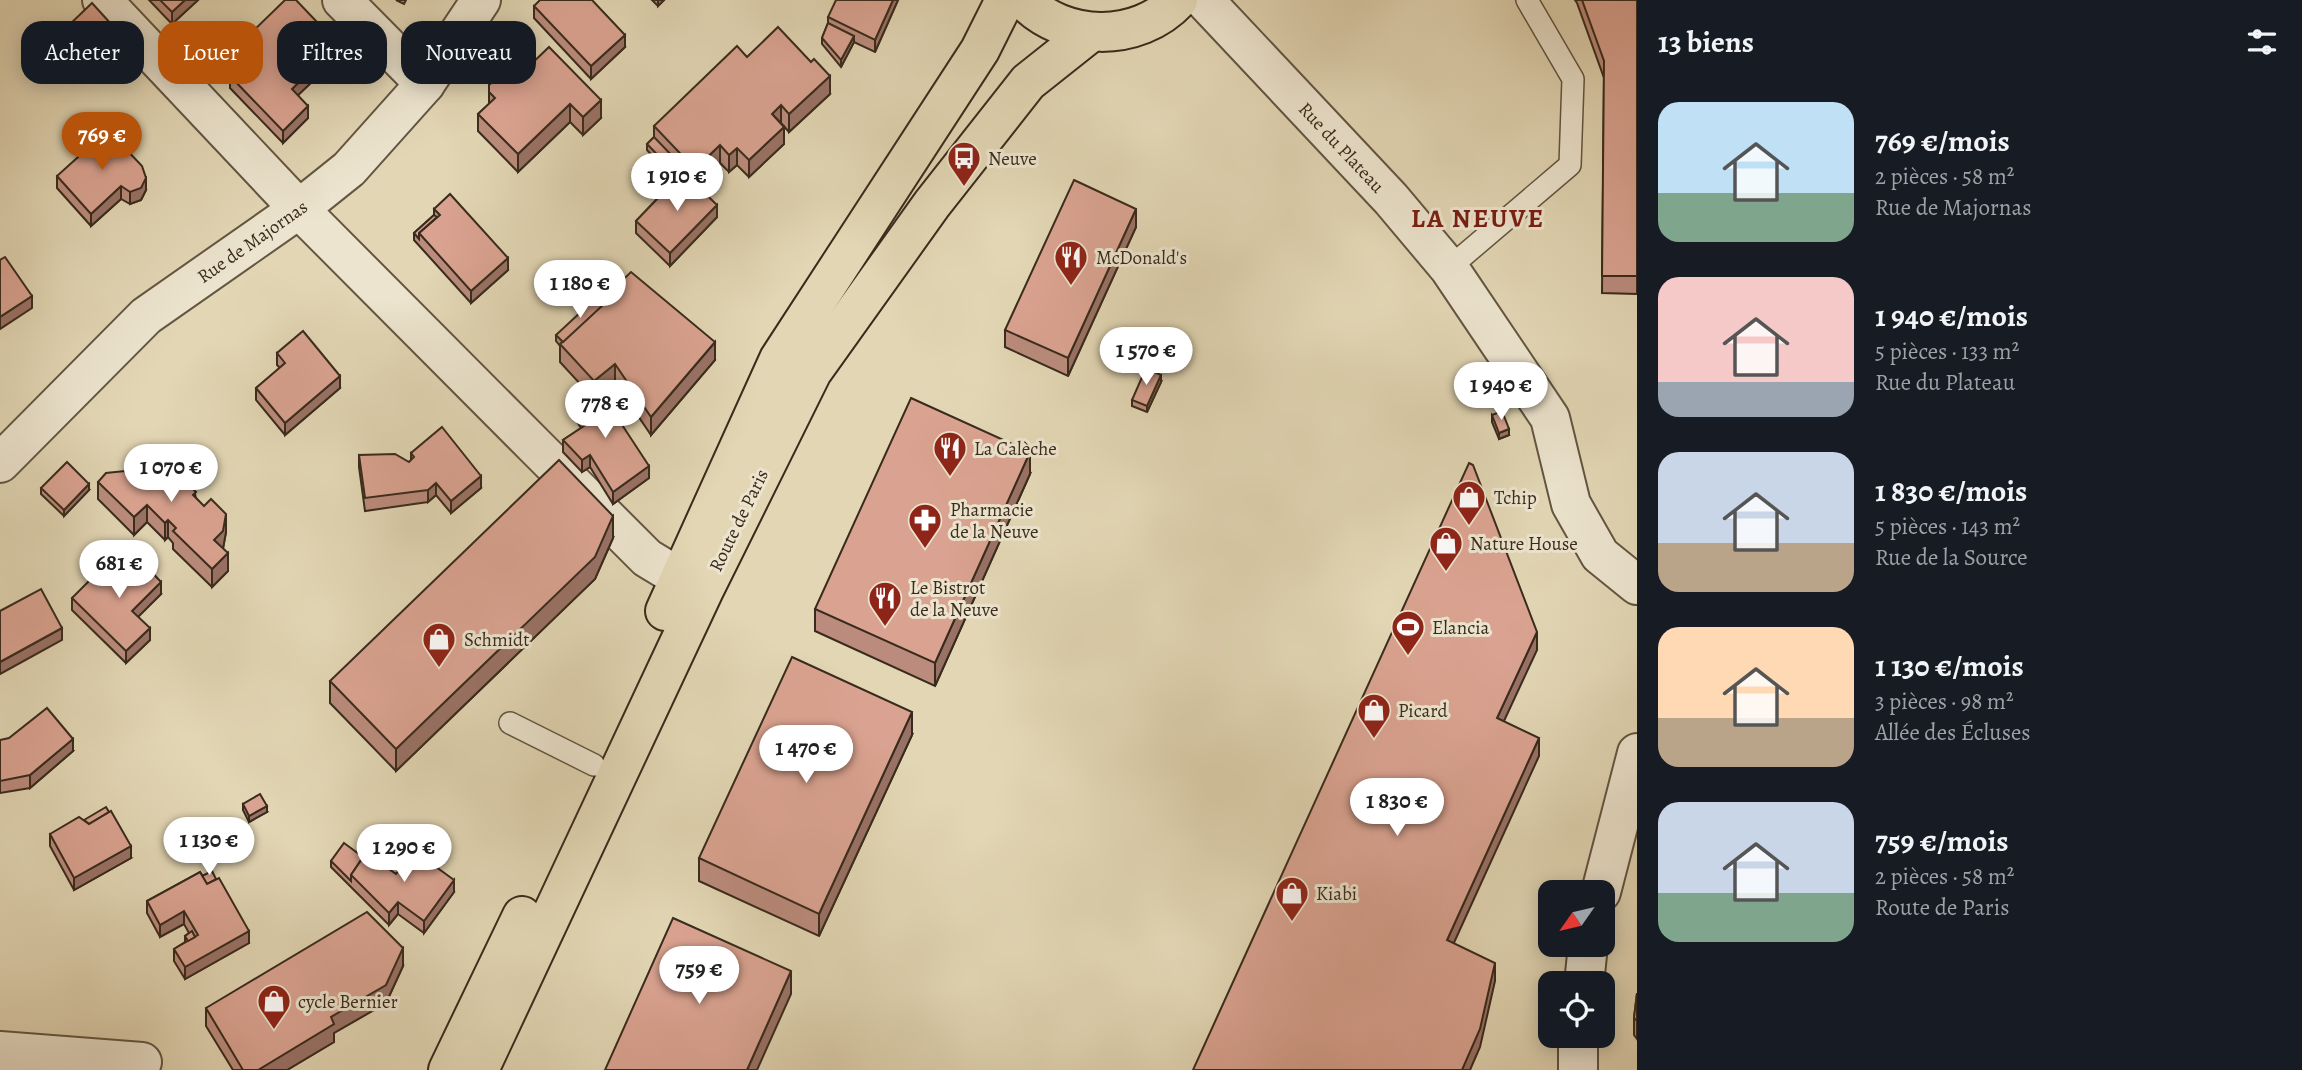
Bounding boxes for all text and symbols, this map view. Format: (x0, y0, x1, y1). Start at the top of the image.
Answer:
chip: Acheter (21, 21, 144, 84)
chip: Louer (158, 21, 263, 84)
chip: Filtres (277, 21, 387, 84)
chip: Nouveau (401, 21, 536, 84)
text: 13 biens (1658, 22, 1754, 62)
icon: filters (2243, 23, 2281, 61)
street label: Rue du Plateau (1292, 97, 1391, 199)
pin: 769 € (53, 113, 151, 172)
text: 769 € (78, 119, 126, 150)
text: 769 €/mois (1875, 121, 2010, 161)
icon: home (1714, 130, 1798, 214)
bus stop icon: Neuve (945, 139, 983, 188)
place label: Neuve (988, 146, 1037, 172)
pin: 1 910 € (612, 154, 742, 213)
text: 1 910 € (647, 160, 707, 191)
text: 2 pièces · 58 m² (1875, 161, 2014, 192)
text: Rue de Majornas (1875, 192, 2031, 223)
street label: Rue de Majornas (192, 194, 313, 290)
district label: LA NEUVE (1411, 201, 1545, 236)
restaurant icon: McDonald's (1052, 238, 1090, 287)
place label: McDonald's (1096, 245, 1187, 271)
pin: 1 180 € (515, 260, 645, 320)
text: 1 180 € (550, 267, 610, 298)
text: 1 940 €/mois (1875, 296, 2028, 336)
icon: home (1714, 305, 1798, 389)
pin: 1 570 € (1081, 328, 1211, 387)
text: 1 570 € (1116, 334, 1176, 365)
text: 5 pièces · 133 m² (1875, 336, 2019, 367)
pin: 1 940 € (1436, 362, 1566, 422)
text: Rue du Plateau (1875, 367, 2015, 398)
text: 1 940 € (1470, 369, 1532, 400)
pin: 778 € (556, 380, 654, 440)
text: 778 € (581, 387, 629, 418)
restaurant icon: La Calèche (931, 429, 969, 478)
place label: La Calèche (974, 436, 1057, 462)
pin: 1 070 € (106, 444, 236, 504)
text: 1 070 € (140, 451, 202, 482)
street label: Route de Paris (703, 465, 775, 576)
text: 1 830 €/mois (1875, 471, 2027, 511)
shop icon: Tchip (1450, 478, 1488, 527)
icon: home (1714, 480, 1798, 564)
place label: Tchip (1494, 485, 1537, 511)
place label: Pharmacie de la Neuve (950, 497, 1038, 545)
pharmacy icon: Pharmacie de la Neuve (906, 501, 944, 550)
text: 5 pièces · 143 m² (1875, 511, 2020, 542)
shop icon: Nature House (1427, 524, 1465, 573)
place label: Nature House (1470, 531, 1578, 557)
pin: 681 € (70, 540, 168, 600)
text: Rue de la Source (1875, 542, 2028, 573)
text: 681 € (95, 547, 143, 578)
place label: Le Bistrot de la Neuve (910, 575, 998, 623)
restaurant icon: Le Bistrot de la Neuve (866, 579, 904, 628)
sports icon: Elancia (1389, 608, 1427, 657)
place label: Elancia (1432, 615, 1490, 641)
shop icon: Schmidt (420, 620, 458, 669)
place label: Schmidt (464, 627, 530, 653)
text: 1 130 €/mois (1875, 646, 2024, 686)
icon: home (1714, 655, 1798, 739)
text: 3 pièces · 98 m² (1875, 686, 2014, 717)
shop icon: Picard (1355, 691, 1393, 740)
place label: Picard (1398, 698, 1448, 724)
text: Allée des Écluses (1875, 717, 2030, 748)
pin: 1 470 € (741, 726, 871, 785)
text: 1 470 € (775, 732, 837, 763)
pin: 1 830 € (1332, 778, 1462, 838)
text: 1 830 € (1366, 785, 1428, 816)
pin: 1 130 € (144, 818, 274, 877)
text: 759 €/mois (1875, 821, 2008, 861)
text: 1 130 € (179, 824, 239, 855)
pin: 1 290 € (339, 824, 469, 884)
icon: home (1714, 830, 1798, 914)
text: 1 290 € (373, 831, 435, 862)
text: 2 pièces · 58 m² (1875, 861, 2014, 892)
shop icon: Kiabi (1273, 874, 1311, 923)
north arrow (1538, 880, 1615, 957)
map controls (1538, 880, 1615, 1048)
place label: Kiabi (1316, 881, 1357, 907)
text: Route de Paris (1875, 892, 2009, 923)
pin: 759 € (650, 946, 748, 1006)
text: 759 € (675, 953, 723, 984)
button: locate (1538, 971, 1615, 1048)
shop icon: cycle Bernier (255, 982, 293, 1031)
place label: cycle Bernier (298, 989, 398, 1015)

